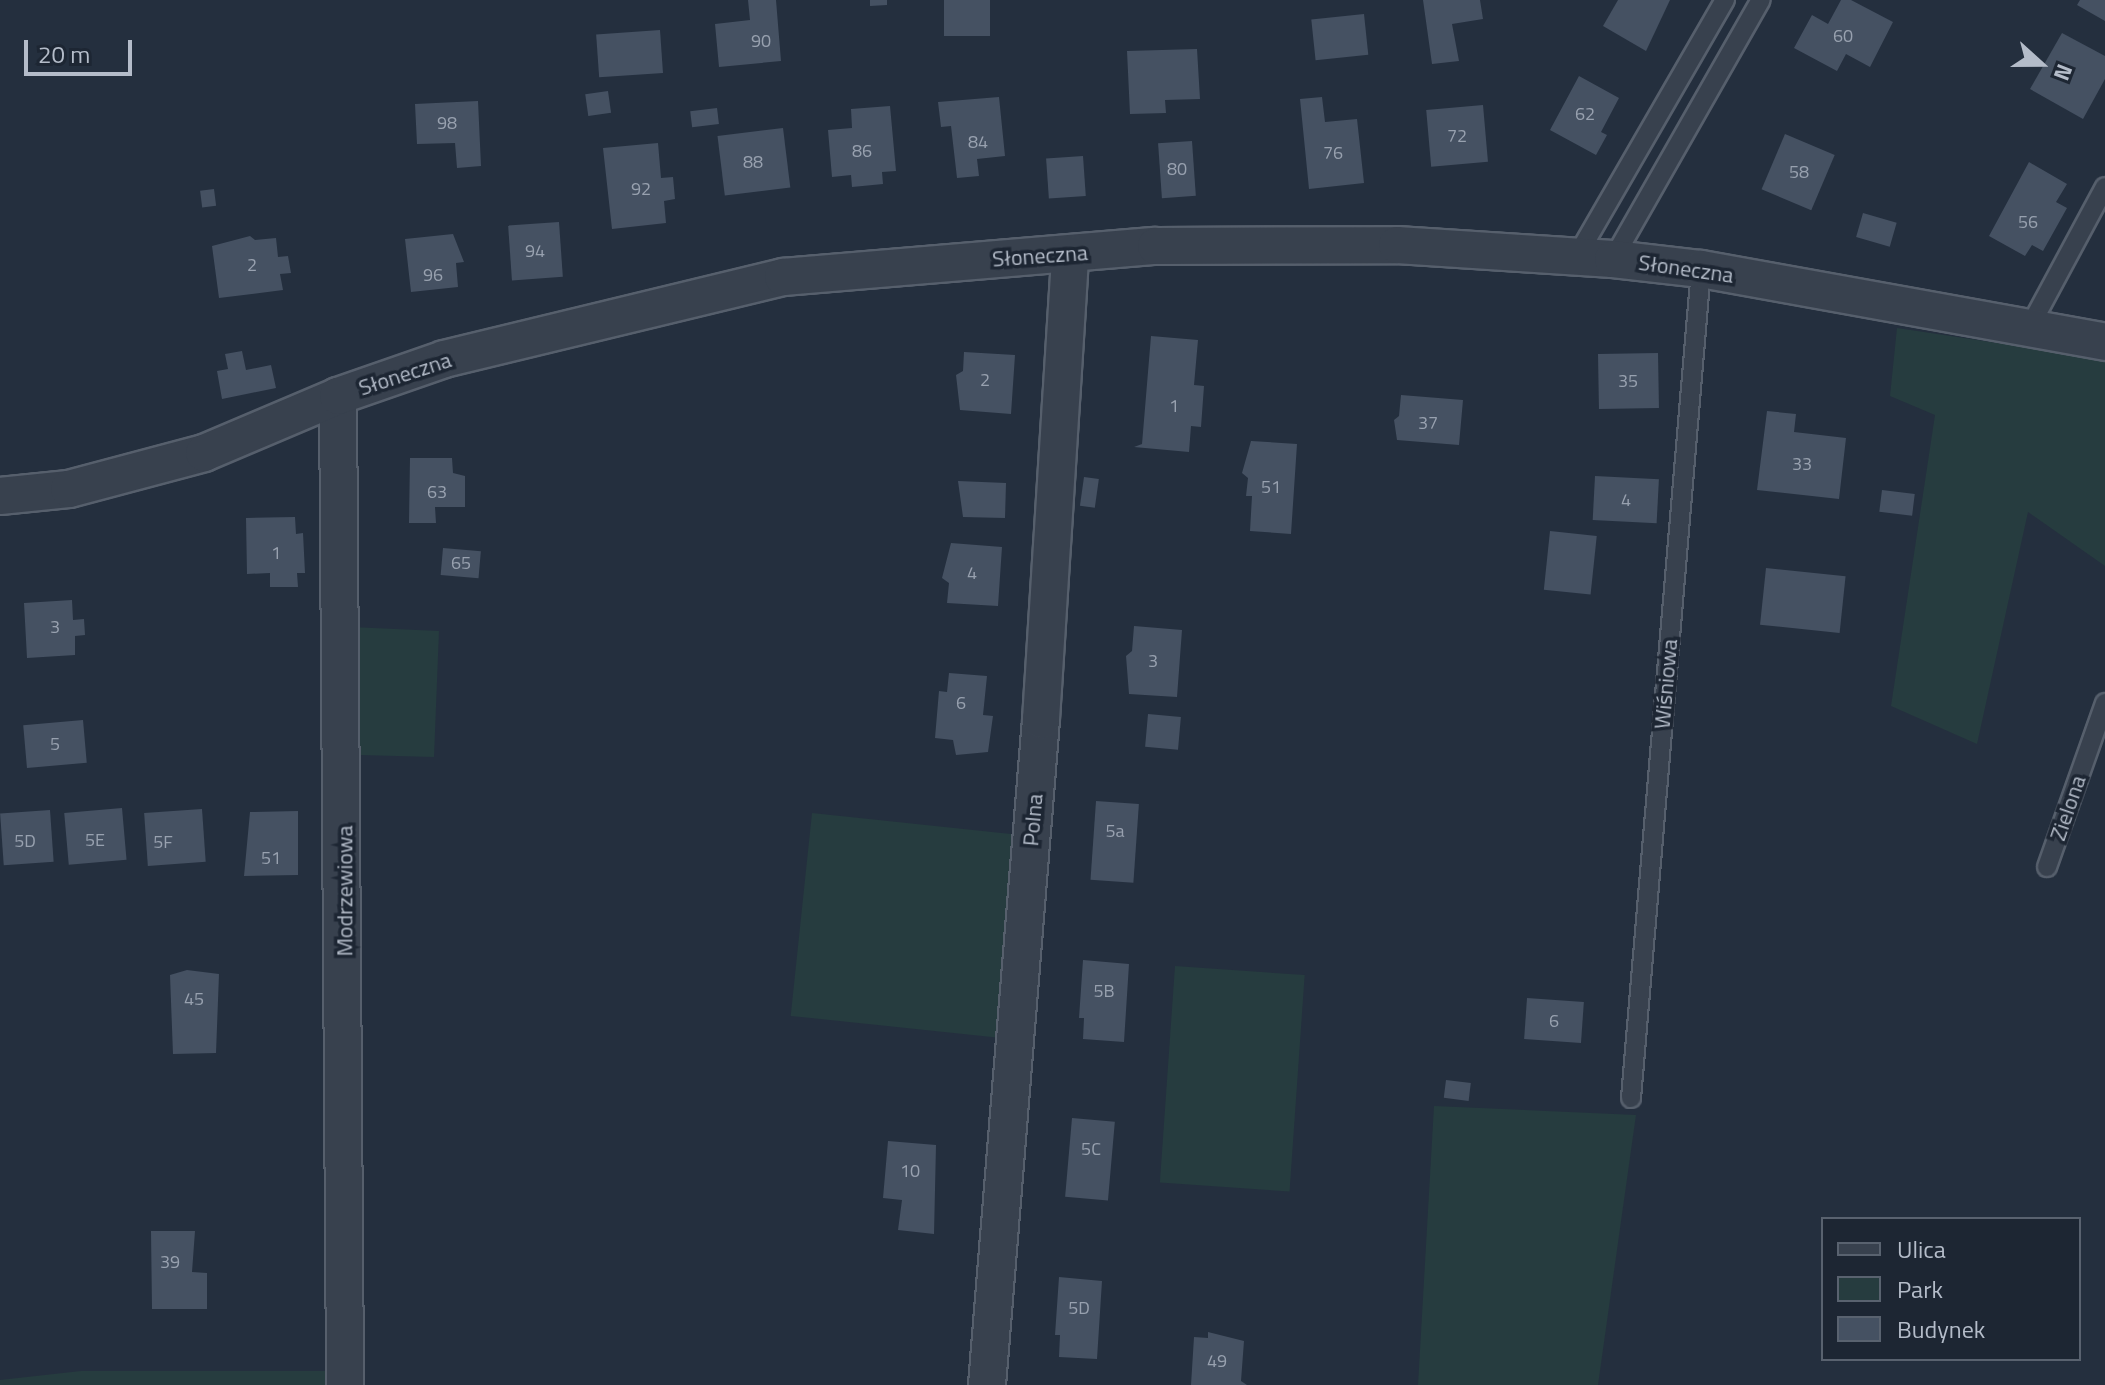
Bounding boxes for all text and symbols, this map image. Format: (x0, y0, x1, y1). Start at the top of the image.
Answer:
scale bar (28, 24, 136, 74)
north arrow (2001, 24, 2081, 104)
house number: 60 (1833, 25, 1853, 47)
house number: 90 (751, 30, 771, 52)
text: 20 m (38, 36, 90, 72)
text: N (2045, 59, 2082, 86)
house number: 62 (1575, 103, 1595, 125)
house number: 98 (437, 112, 457, 134)
house number: 72 (1447, 125, 1467, 147)
house number: 84 (968, 131, 988, 153)
house number: 86 (852, 140, 872, 162)
house number: 76 (1323, 142, 1343, 164)
house number: 88 (743, 151, 763, 173)
house number: 80 (1167, 158, 1187, 180)
house number: 58 (1789, 161, 1809, 183)
house number: 92 (631, 178, 651, 200)
house number: 56 (2018, 211, 2038, 233)
street label: Słoneczna (991, 239, 1089, 273)
house number: 94 (525, 240, 545, 262)
street label: Słoneczna (1637, 249, 1735, 289)
house number: 2 (247, 254, 257, 276)
house number: 96 (423, 264, 443, 286)
street label: Słoneczna (355, 347, 455, 401)
house number: 2 (980, 369, 990, 391)
house number: 35 (1618, 370, 1638, 392)
house number: 1 (1169, 395, 1179, 417)
house number: 37 (1418, 412, 1438, 434)
house number: 33 (1792, 453, 1812, 475)
house number: 51 (1261, 476, 1281, 498)
house number: 63 (427, 481, 447, 503)
house number: 4 (1621, 489, 1631, 511)
house number: 1 (271, 542, 281, 564)
house number: 65 (451, 552, 471, 574)
house number: 4 (967, 562, 977, 584)
house number: 3 (50, 616, 60, 638)
street label: Wiśniowa (1649, 638, 1683, 730)
house number: 3 (1148, 650, 1158, 672)
house number: 6 (956, 692, 966, 714)
house number: 5 (50, 733, 60, 755)
street label: Zielona (2045, 772, 2091, 844)
street label: Polna (1018, 793, 1048, 847)
house number: 5a (1105, 820, 1125, 842)
street label: Modrzewiowa (332, 826, 358, 956)
house number: 5E (85, 829, 105, 851)
house number: 5D (14, 830, 36, 852)
house number: 5F (153, 831, 173, 853)
house number: 51 (261, 847, 281, 869)
house number: 5B (1093, 980, 1115, 1002)
house number: 45 (184, 988, 204, 1010)
house number: 6 (1549, 1010, 1559, 1032)
house number: 5C (1081, 1138, 1101, 1160)
house number: 10 (900, 1160, 920, 1182)
legend (1821, 1217, 2081, 1361)
text: Ulica (1897, 1231, 1946, 1267)
house number: 39 (160, 1251, 180, 1273)
text: Park (1897, 1271, 1943, 1307)
house number: 5D (1068, 1297, 1090, 1319)
text: Budynek (1897, 1311, 1985, 1347)
house number: 49 (1207, 1350, 1227, 1372)

